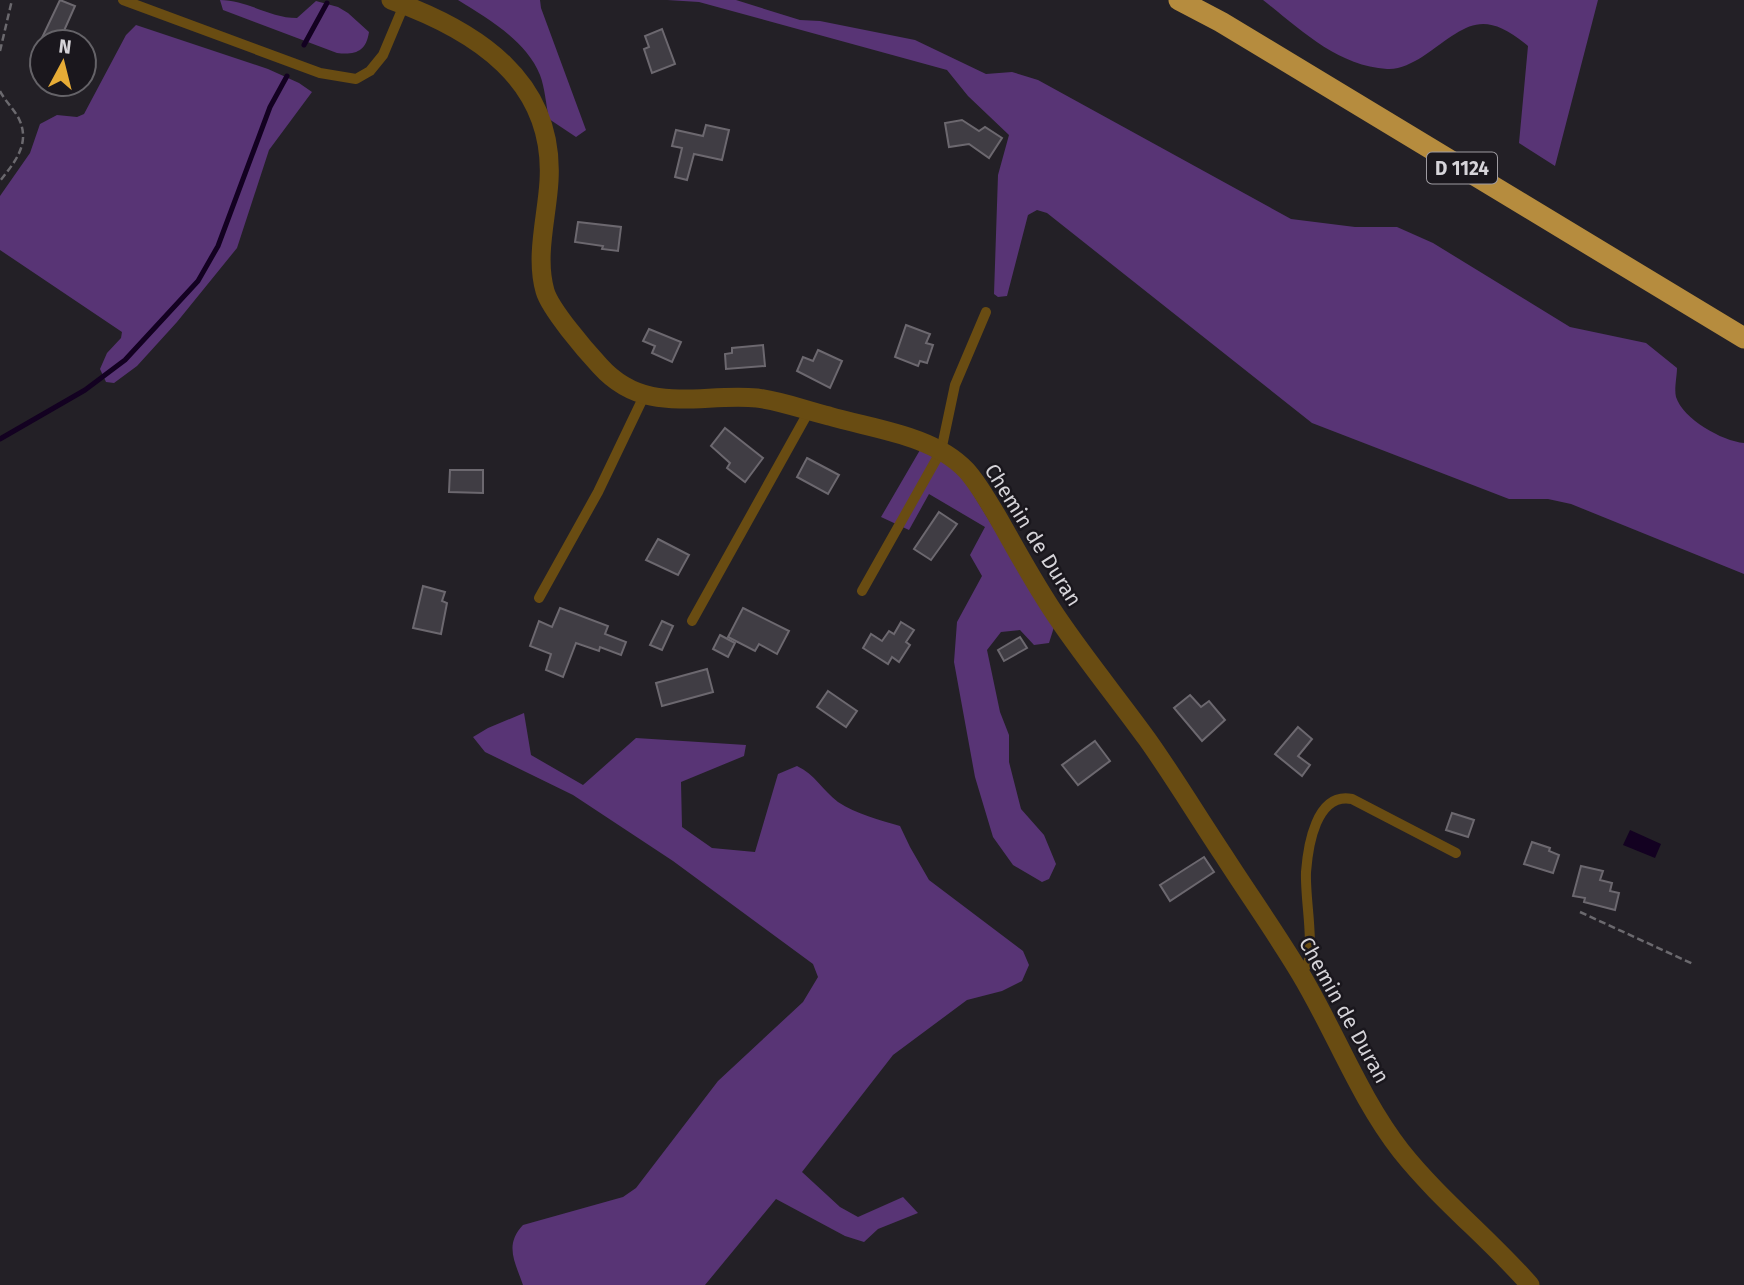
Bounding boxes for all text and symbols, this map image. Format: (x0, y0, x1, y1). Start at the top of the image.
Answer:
north arrow (28, 28, 98, 98)
text: N (57, 34, 73, 59)
road number: D 1124 (1427, 152, 1497, 184)
street label: Chemin de Duran (979, 459, 1087, 611)
street label: Chemin de Duran (1293, 932, 1395, 1088)

